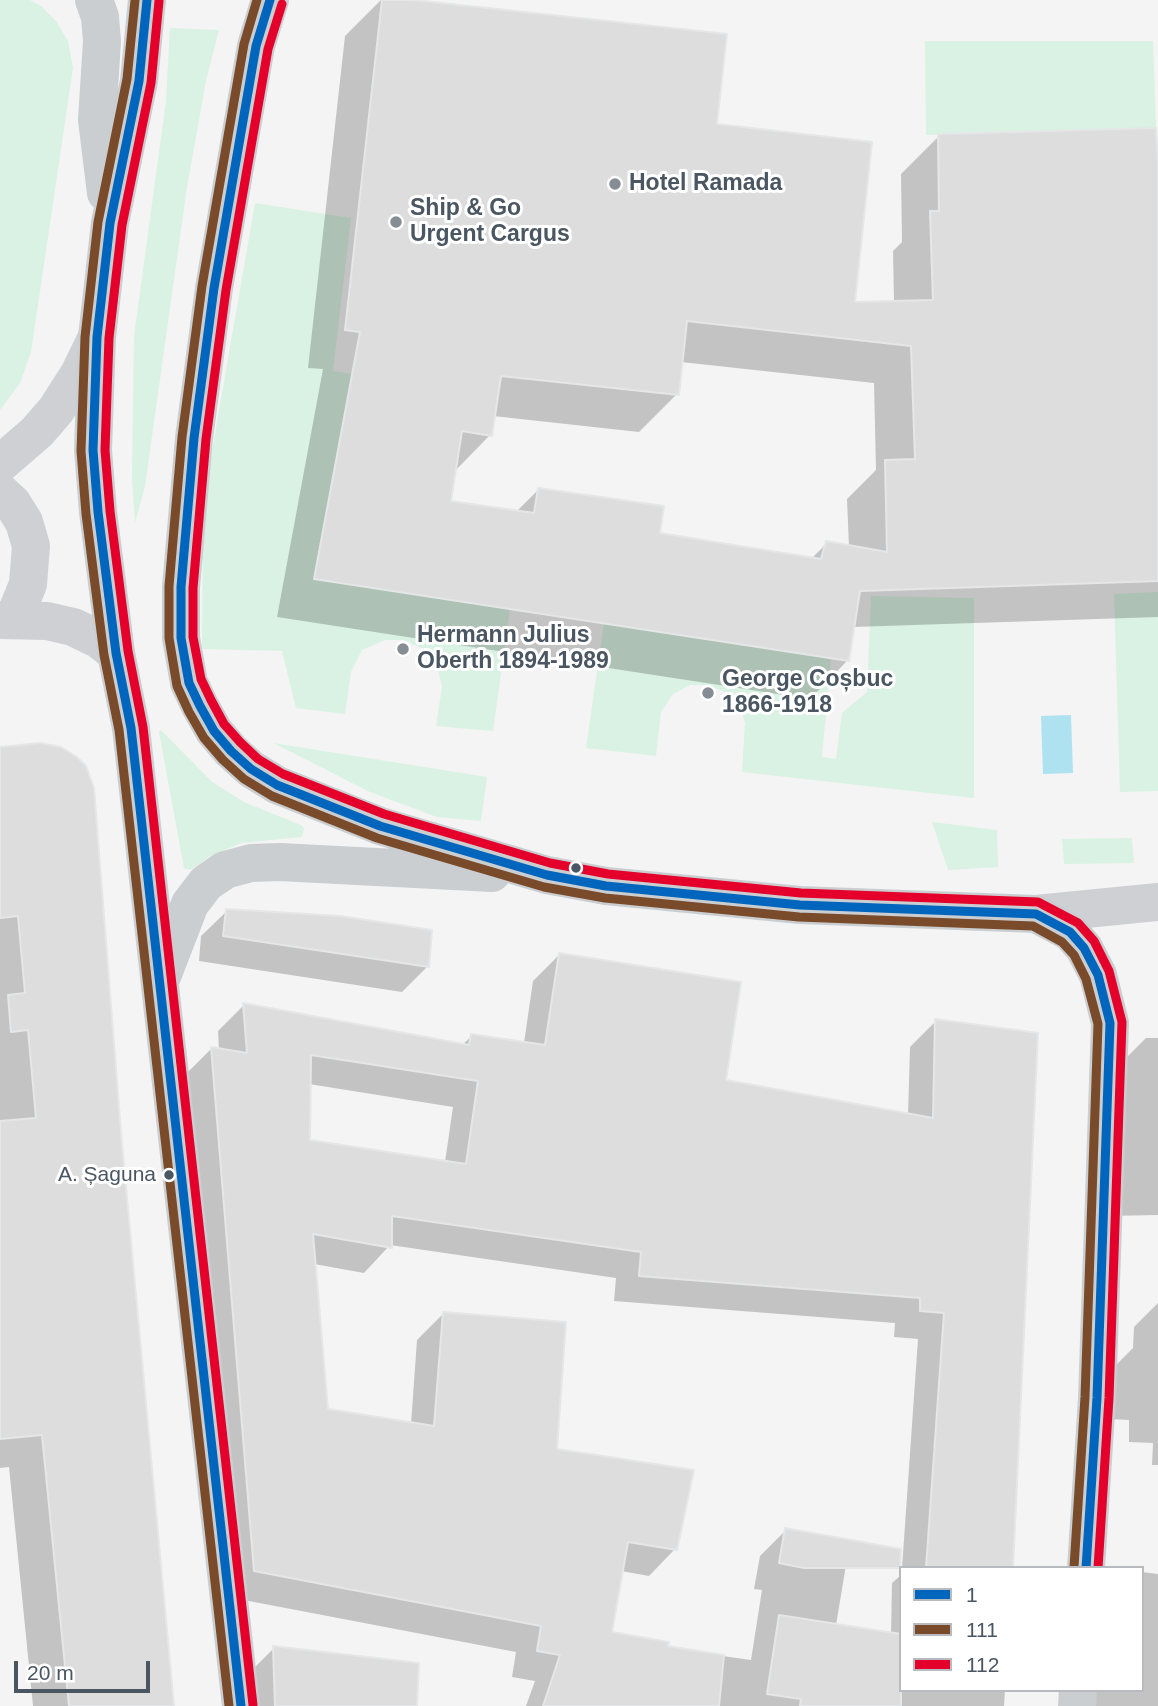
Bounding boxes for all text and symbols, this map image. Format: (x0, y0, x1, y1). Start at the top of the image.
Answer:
place label: Hotel Ramada (629, 170, 782, 198)
marker: Hotel Ramada (607, 176, 623, 192)
place label: Ship & Go Urgent Cargus (410, 195, 570, 249)
marker: Ship & Go Urgent Cargus (388, 214, 404, 230)
place label: Hermann Julius Oberth 1894-1989 (417, 622, 609, 676)
marker: Hermann Julius Oberth 1894-1989 (395, 641, 411, 657)
place label: George Coșbuc 1866-1918 (722, 666, 893, 720)
marker: George Coșbuc 1866-1918 (700, 685, 716, 701)
unlabelled marker (569, 861, 583, 875)
place label: A. Șaguna (58, 1162, 156, 1188)
marker: A. Șaguna (162, 1168, 176, 1182)
legend (899, 1566, 1144, 1692)
text: 1 (966, 1583, 978, 1606)
text: 111 (966, 1618, 998, 1641)
scale bar (18, 1646, 154, 1690)
text: 112 (966, 1653, 999, 1676)
text: 20 m (27, 1661, 74, 1684)

